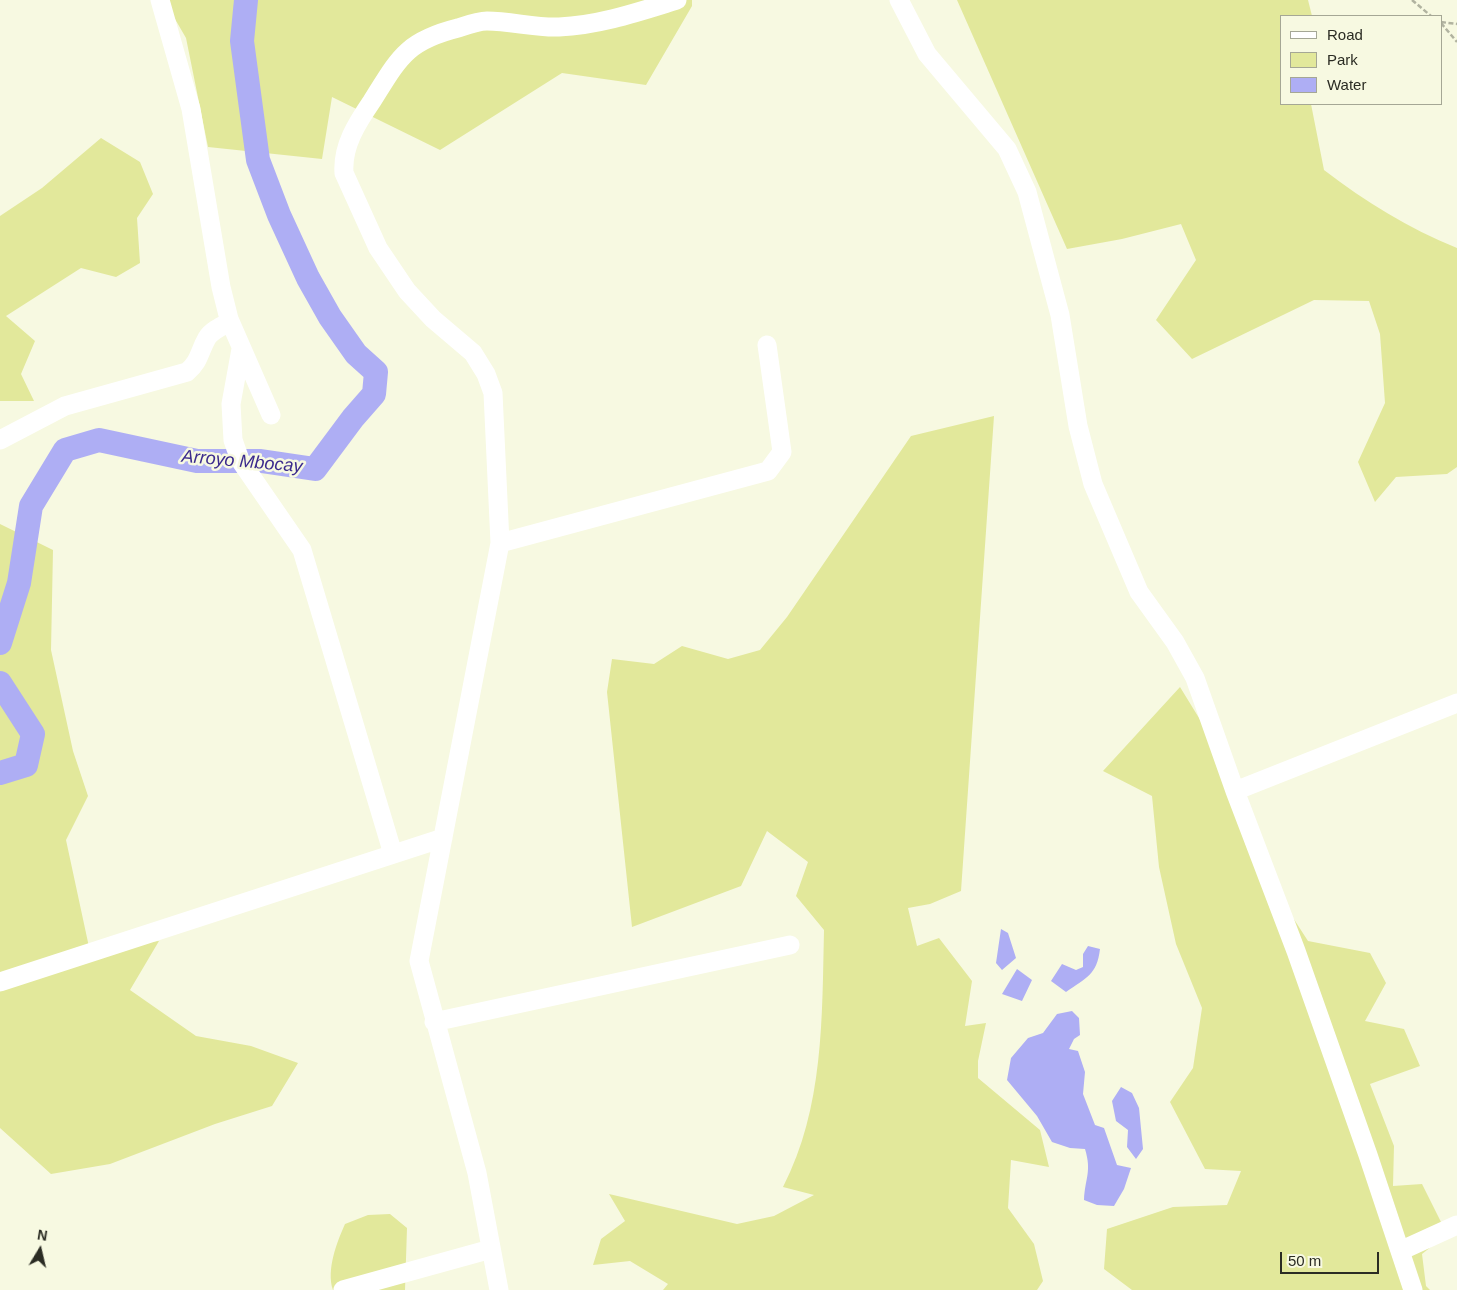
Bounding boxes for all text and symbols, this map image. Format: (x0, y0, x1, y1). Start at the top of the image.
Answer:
legend (1280, 15, 1442, 105)
text: Road (1327, 26, 1363, 43)
text: Park (1327, 51, 1358, 68)
text: Water (1327, 76, 1366, 93)
water label: Arroyo Mbocay (181, 446, 303, 478)
north arrow (15, 1225, 65, 1275)
text: N (36, 1226, 49, 1244)
scale bar (1282, 1242, 1381, 1274)
text: 50 m (1288, 1252, 1321, 1269)

